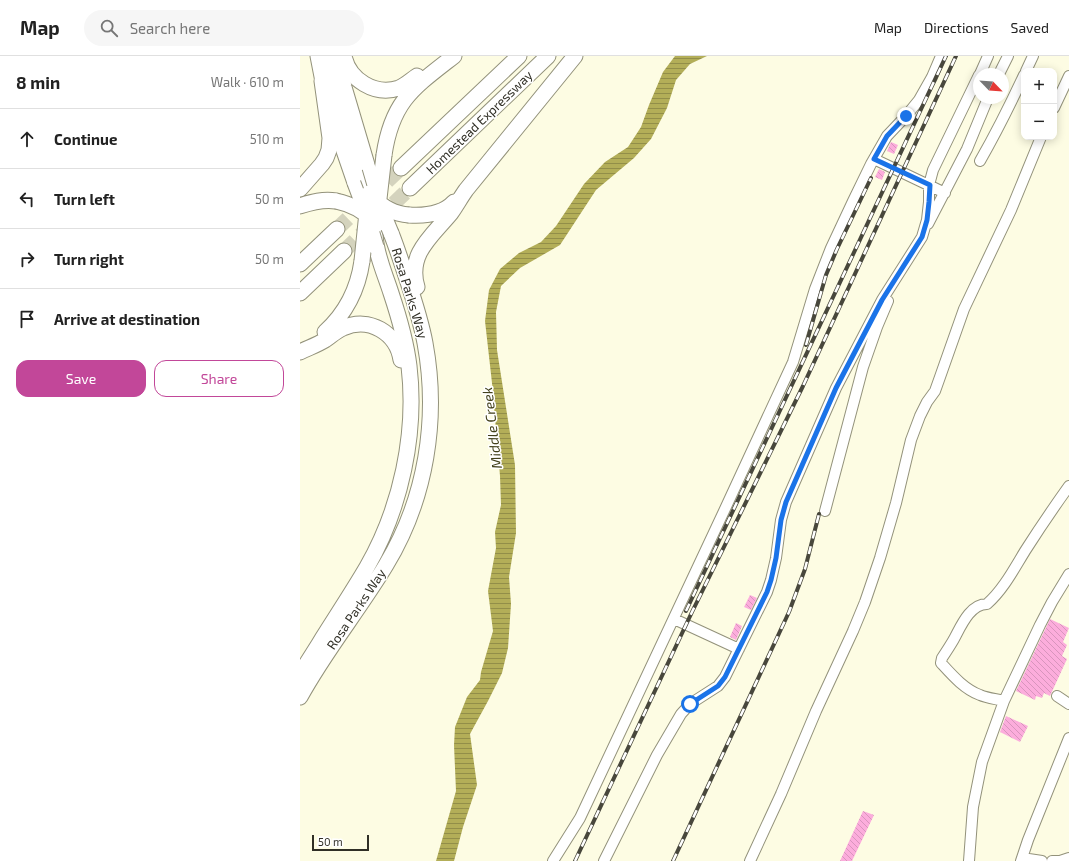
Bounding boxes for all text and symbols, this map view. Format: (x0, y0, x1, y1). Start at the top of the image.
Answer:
search box (84, 10, 364, 46)
text: Map (20, 16, 60, 39)
icon: search (98, 17, 120, 39)
text: Search here (130, 19, 210, 37)
text: Map (874, 19, 902, 36)
text: Directions (924, 19, 989, 36)
text: Saved (1011, 19, 1049, 36)
street label: Homestead Expressway (422, 67, 536, 177)
north arrow (973, 68, 1009, 104)
map controls (1021, 68, 1057, 140)
button: + (1021, 68, 1057, 104)
text: 8 min (16, 72, 60, 92)
text: Walk · 610 m (211, 74, 284, 90)
button: − (1021, 104, 1057, 140)
route end (897, 107, 915, 125)
icon: ahead (16, 128, 38, 150)
text: Continue (54, 130, 117, 148)
text: 510 m (250, 131, 284, 147)
icon: left (16, 188, 38, 210)
text: Turn left (54, 190, 115, 208)
text: 50 m (255, 191, 284, 207)
street label: Rosa Parks Way (389, 246, 431, 340)
icon: right (16, 248, 38, 270)
text: Turn right (54, 250, 124, 268)
text: 50 m (255, 251, 284, 267)
icon: arrive (16, 308, 38, 330)
text: Arrive at destination (54, 310, 200, 328)
button: Save (16, 360, 146, 397)
button: Share (154, 360, 284, 397)
water label: Middle Creek (478, 386, 505, 470)
street label: Rosa Parks Way (323, 565, 389, 652)
route start (681, 695, 699, 713)
scale bar (312, 833, 369, 852)
text: 50 m (318, 835, 343, 848)

